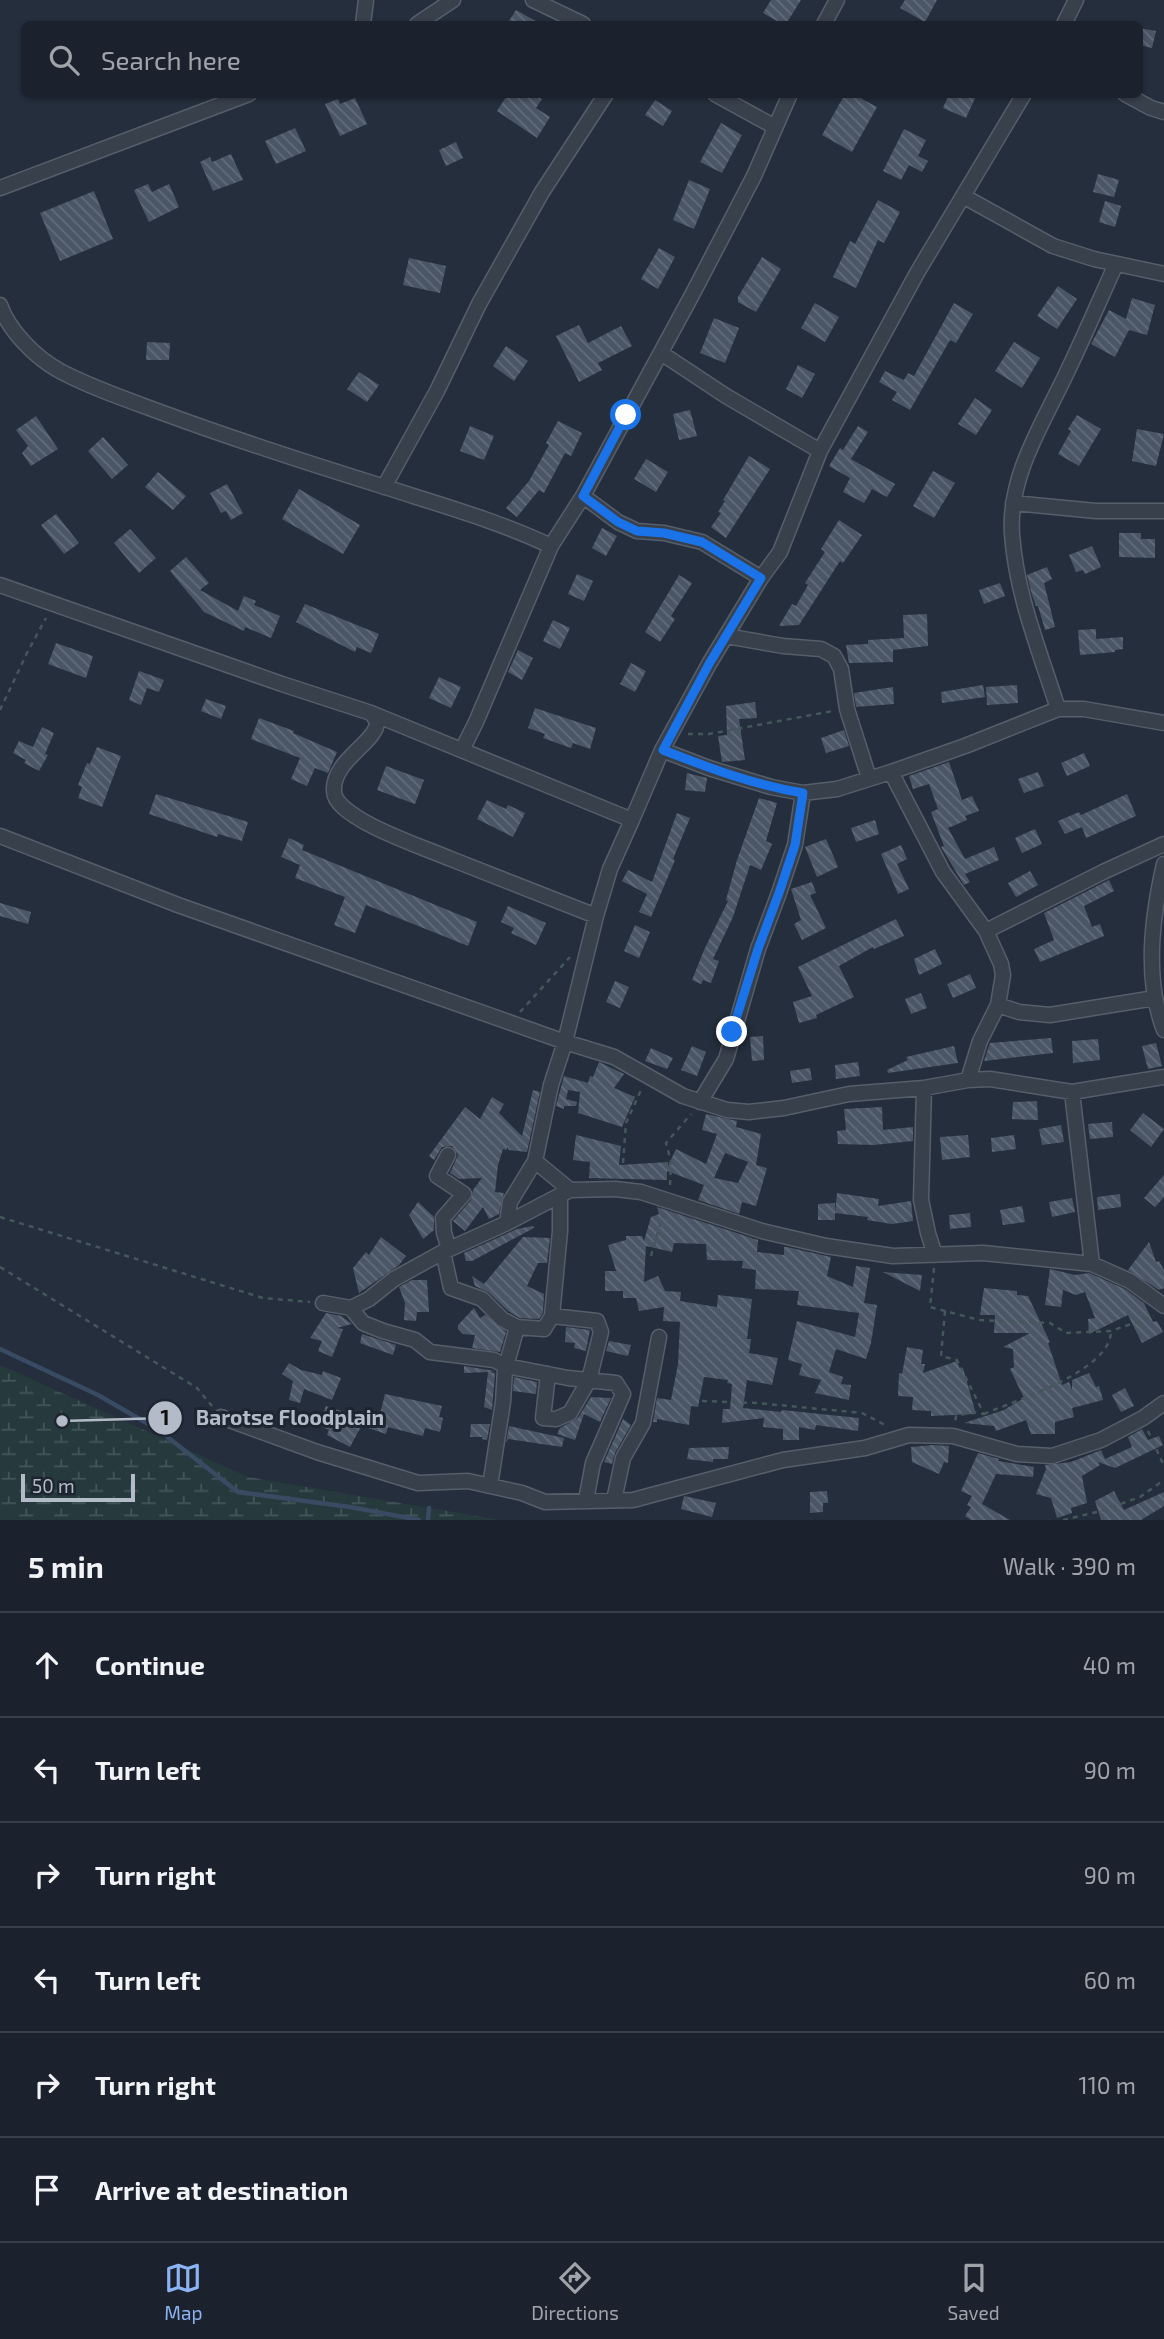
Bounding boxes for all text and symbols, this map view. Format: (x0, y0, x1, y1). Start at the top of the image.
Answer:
search box (21, 21, 1143, 98)
icon: search (45, 41, 83, 79)
text: Search here (101, 44, 241, 75)
route start (610, 399, 641, 430)
route end (716, 1016, 747, 1047)
callout: Barotse Floodplain (147, 1397, 399, 1439)
text: 1 (160, 1404, 170, 1429)
text: Barotse Floodplain (196, 1404, 384, 1429)
scale bar (21, 1471, 135, 1503)
text: 50 m (32, 1474, 75, 1497)
text: 5 min (28, 1548, 104, 1584)
text: Walk · 390 m (1003, 1552, 1136, 1580)
icon: ahead (28, 1646, 66, 1684)
text: Continue (95, 1649, 205, 1680)
text: 40 m (1083, 1651, 1136, 1679)
icon: left (28, 1751, 66, 1789)
text: Turn left (95, 1754, 201, 1785)
text: 90 m (1084, 1756, 1136, 1784)
icon: right (28, 1856, 66, 1894)
text: Turn right (95, 1859, 216, 1890)
text: 90 m (1084, 1861, 1136, 1889)
icon: left (28, 1961, 66, 1999)
text: Turn left (95, 1964, 201, 1995)
text: 60 m (1084, 1966, 1136, 1994)
icon: right (28, 2066, 66, 2104)
text: Turn right (95, 2069, 216, 2100)
text: 110 m (1079, 2071, 1136, 2099)
icon: arrive (28, 2171, 66, 2209)
text: Arrive at destination (95, 2174, 348, 2205)
tab: Map (164, 2259, 202, 2324)
tab: Directions (531, 2259, 619, 2324)
tab: Saved (947, 2259, 1000, 2324)

